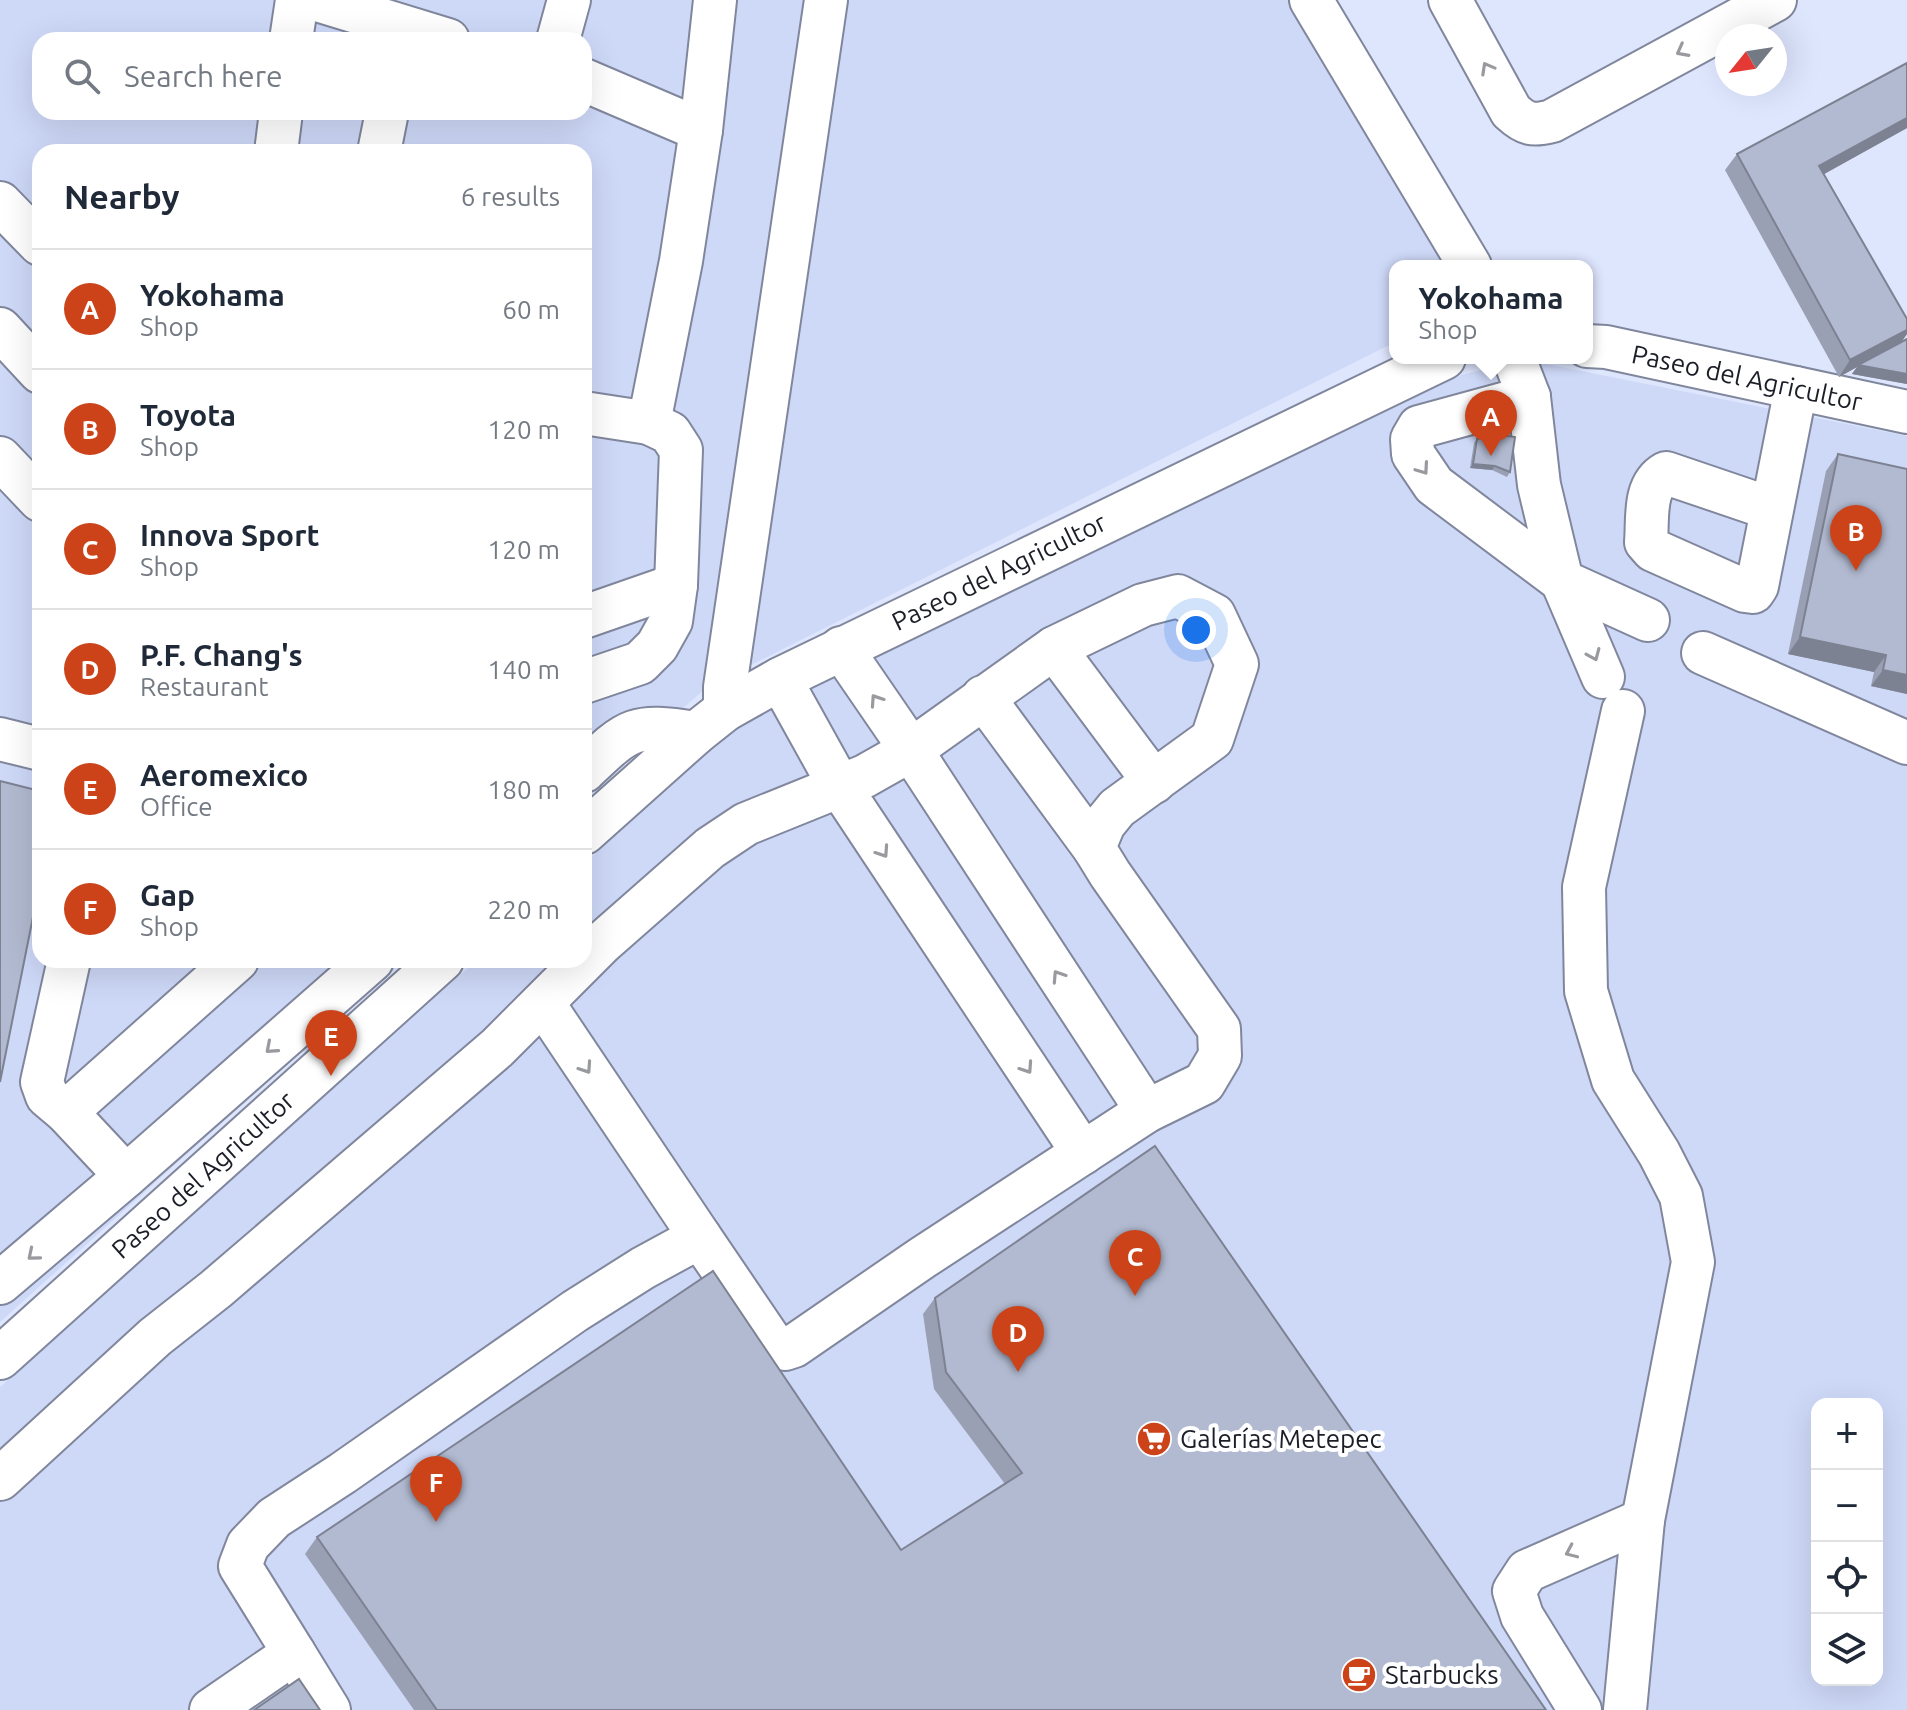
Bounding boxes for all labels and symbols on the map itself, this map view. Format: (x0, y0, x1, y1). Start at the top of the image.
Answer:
north arrow (1715, 24, 1787, 96)
one-way arrow (1675, 41, 1690, 56)
one-way arrow (1482, 61, 1497, 76)
street label: Paseo del Agricultor (1629, 339, 1865, 416)
pin: A (1465, 390, 1517, 456)
one-way arrow (1413, 460, 1428, 475)
pin: B (1830, 505, 1882, 571)
street label: Paseo del Agricultor (887, 507, 1111, 636)
your location (1176, 610, 1216, 650)
one-way arrow (1584, 647, 1600, 661)
one-way arrow (871, 694, 886, 708)
one-way arrow (873, 843, 888, 857)
one-way arrow (1053, 970, 1068, 984)
pin: E (305, 1010, 357, 1076)
one-way arrow (266, 1039, 281, 1053)
one-way arrow (576, 1059, 591, 1073)
one-way arrow (1017, 1060, 1032, 1074)
street label: Paseo del Agricultor (106, 1085, 300, 1264)
pin: C (1109, 1230, 1161, 1296)
one-way arrow (27, 1246, 42, 1260)
pin: D (992, 1306, 1044, 1372)
supermarket icon: Galerías Metepec (1135, 1420, 1173, 1458)
place label: Galerías Metepec (1180, 1424, 1382, 1453)
pin: F (410, 1456, 462, 1522)
one-way arrow (1565, 1542, 1579, 1558)
cafe icon: Starbucks (1340, 1656, 1378, 1694)
place label: Starbucks (1385, 1660, 1499, 1689)

